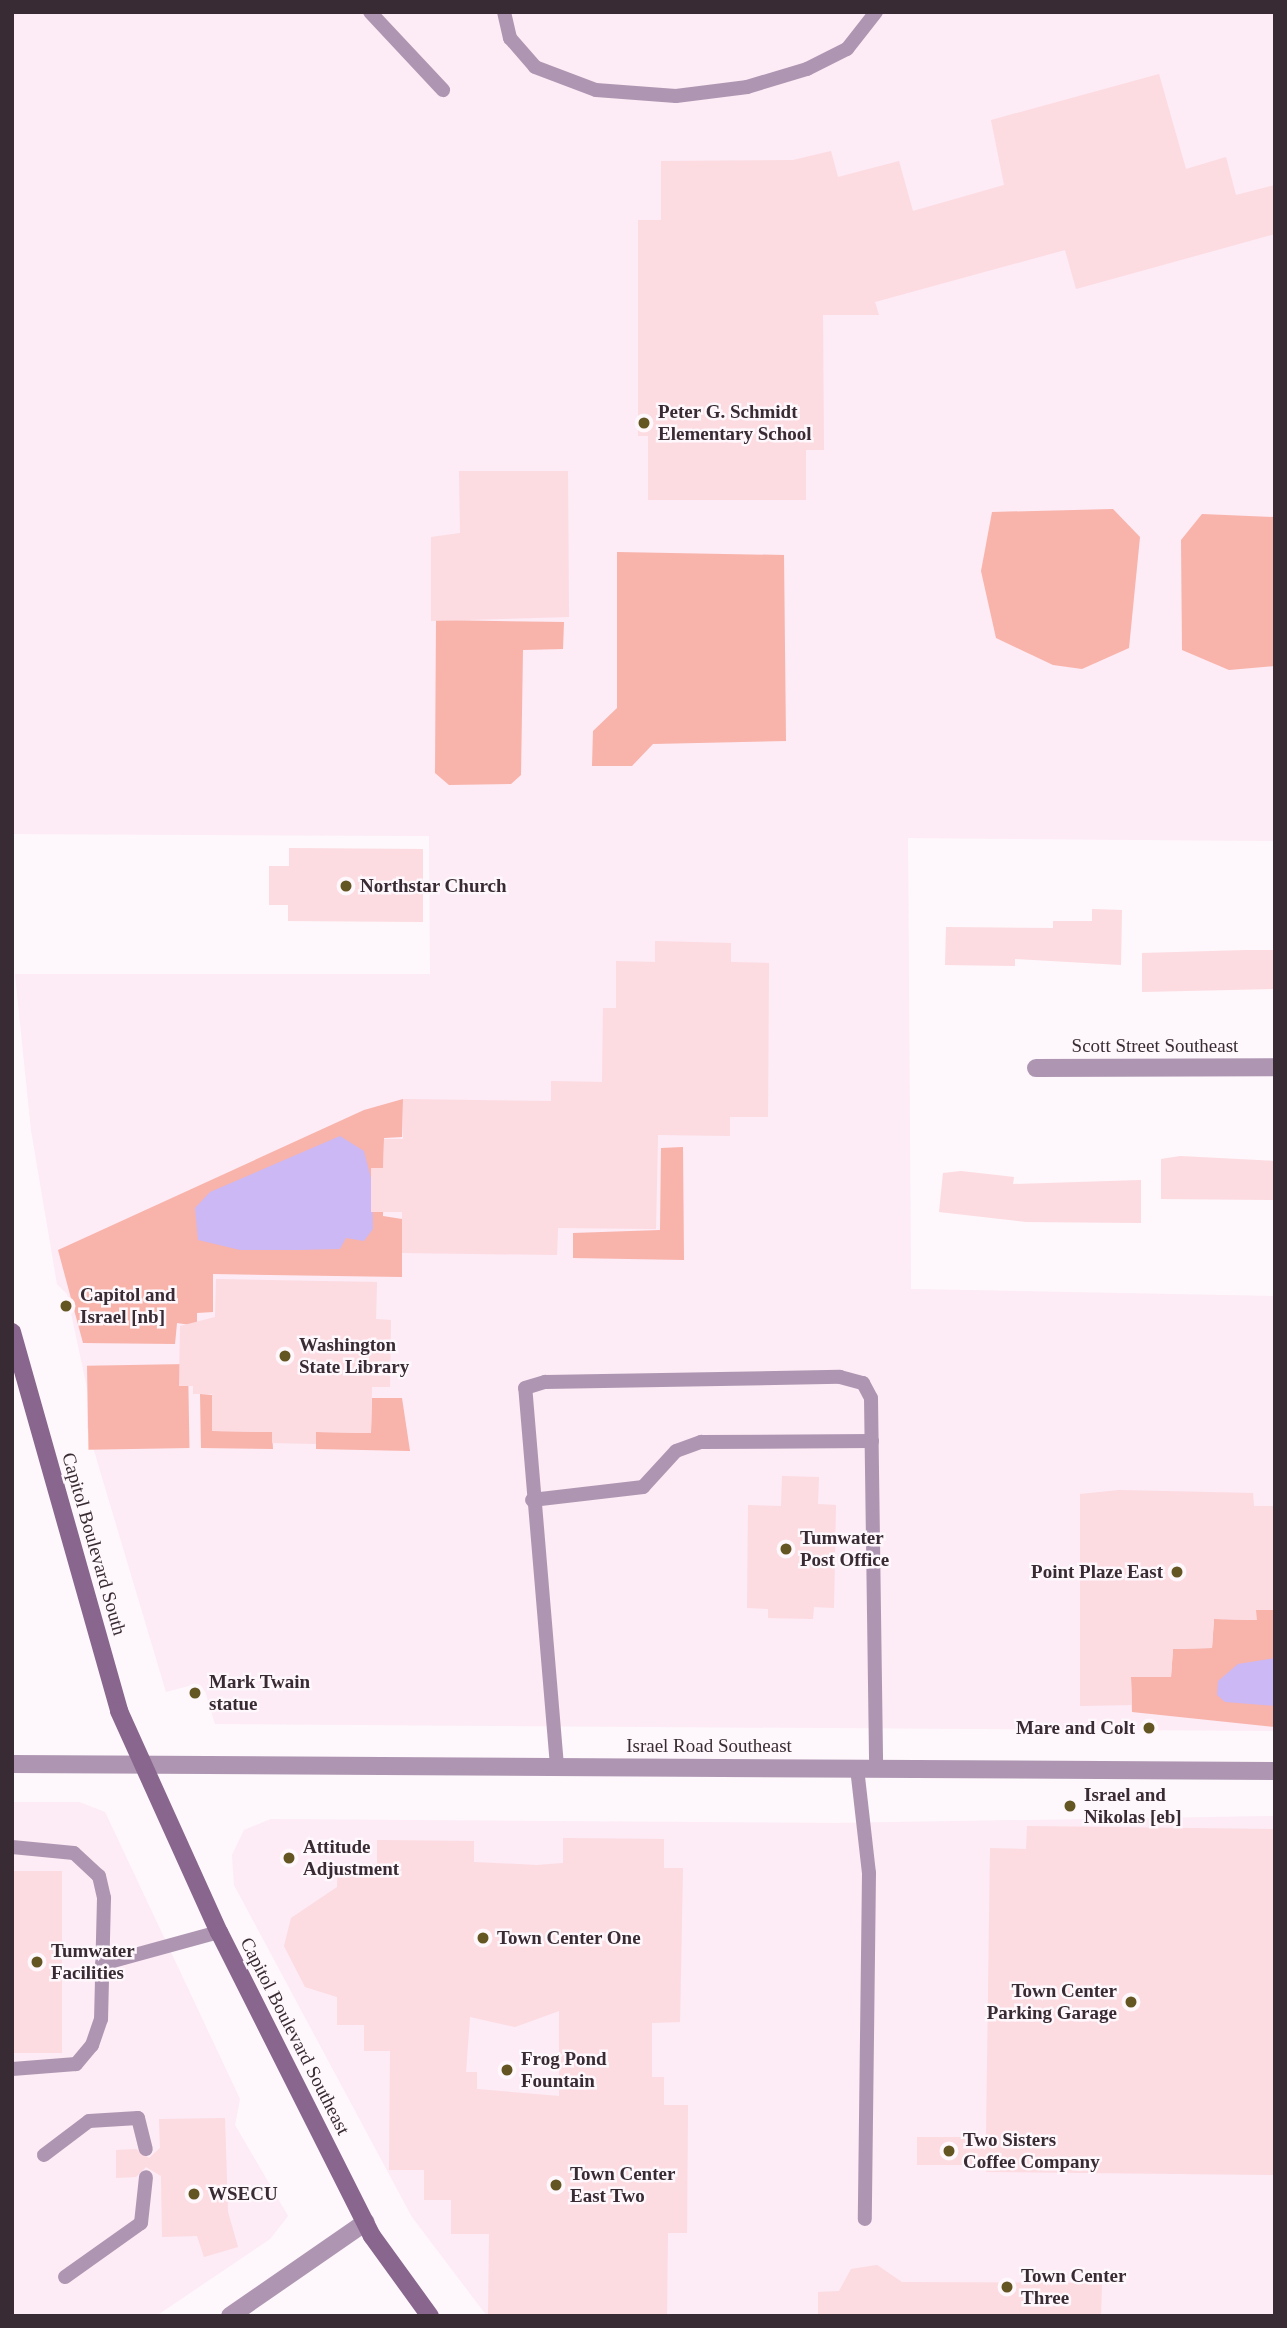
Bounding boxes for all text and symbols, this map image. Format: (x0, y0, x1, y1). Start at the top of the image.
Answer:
place label: Peter G. Schmidt Elementary School (658, 401, 812, 445)
marker: Peter G. Schmidt Elementary School (636, 415, 652, 431)
place label: Northstar Church (360, 875, 507, 897)
marker: Northstar Church (338, 878, 354, 894)
street label: Scott Street Southeast (1072, 1035, 1238, 1057)
place label: Capitol and Israel [nb] (80, 1284, 176, 1328)
marker: Capitol and Israel [nb] (58, 1298, 74, 1314)
place label: Washington State Library (299, 1334, 409, 1378)
marker: Washington State Library (277, 1348, 293, 1364)
street label: Capitol Boulevard South (57, 1450, 131, 1638)
place label: Tumwater Post Office (800, 1527, 889, 1571)
marker: Tumwater Post Office (778, 1541, 794, 1557)
place label: Point Plaze East (1031, 1561, 1163, 1583)
marker: Point Plaze East (1169, 1564, 1185, 1580)
place label: Mark Twain statue (209, 1671, 311, 1715)
marker: Mark Twain statue (187, 1685, 203, 1701)
place label: Mare and Colt (1016, 1717, 1135, 1739)
marker: Mare and Colt (1141, 1720, 1157, 1736)
street label: Israel Road Southeast (626, 1735, 792, 1757)
place label: Israel and Nikolas [eb] (1084, 1784, 1182, 1828)
marker: Israel and Nikolas [eb] (1062, 1798, 1078, 1814)
place label: Attitude Adjustment (303, 1836, 399, 1880)
marker: Attitude Adjustment (281, 1850, 297, 1866)
place label: Town Center One (497, 1927, 641, 1949)
marker: Town Center One (475, 1930, 491, 1946)
street label: Capitol Boulevard Southeast (235, 1933, 355, 2139)
place label: Tumwater Facilities (51, 1940, 135, 1984)
marker: Tumwater Facilities (29, 1954, 45, 1970)
place label: Town Center Parking Garage (987, 1980, 1117, 2024)
marker: Town Center Parking Garage (1123, 1994, 1139, 2010)
place label: Frog Pond Fountain (521, 2048, 607, 2092)
marker: Frog Pond Fountain (499, 2062, 515, 2078)
place label: Two Sisters Coffee Company (963, 2129, 1100, 2173)
marker: Two Sisters Coffee Company (941, 2143, 957, 2159)
place label: Town Center East Two (570, 2163, 675, 2207)
marker: Town Center East Two (548, 2177, 564, 2193)
place label: WSECU (208, 2183, 278, 2205)
marker: WSECU (186, 2186, 202, 2202)
place label: Town Center Three (1021, 2265, 1126, 2309)
marker: Town Center Three (999, 2279, 1015, 2295)

